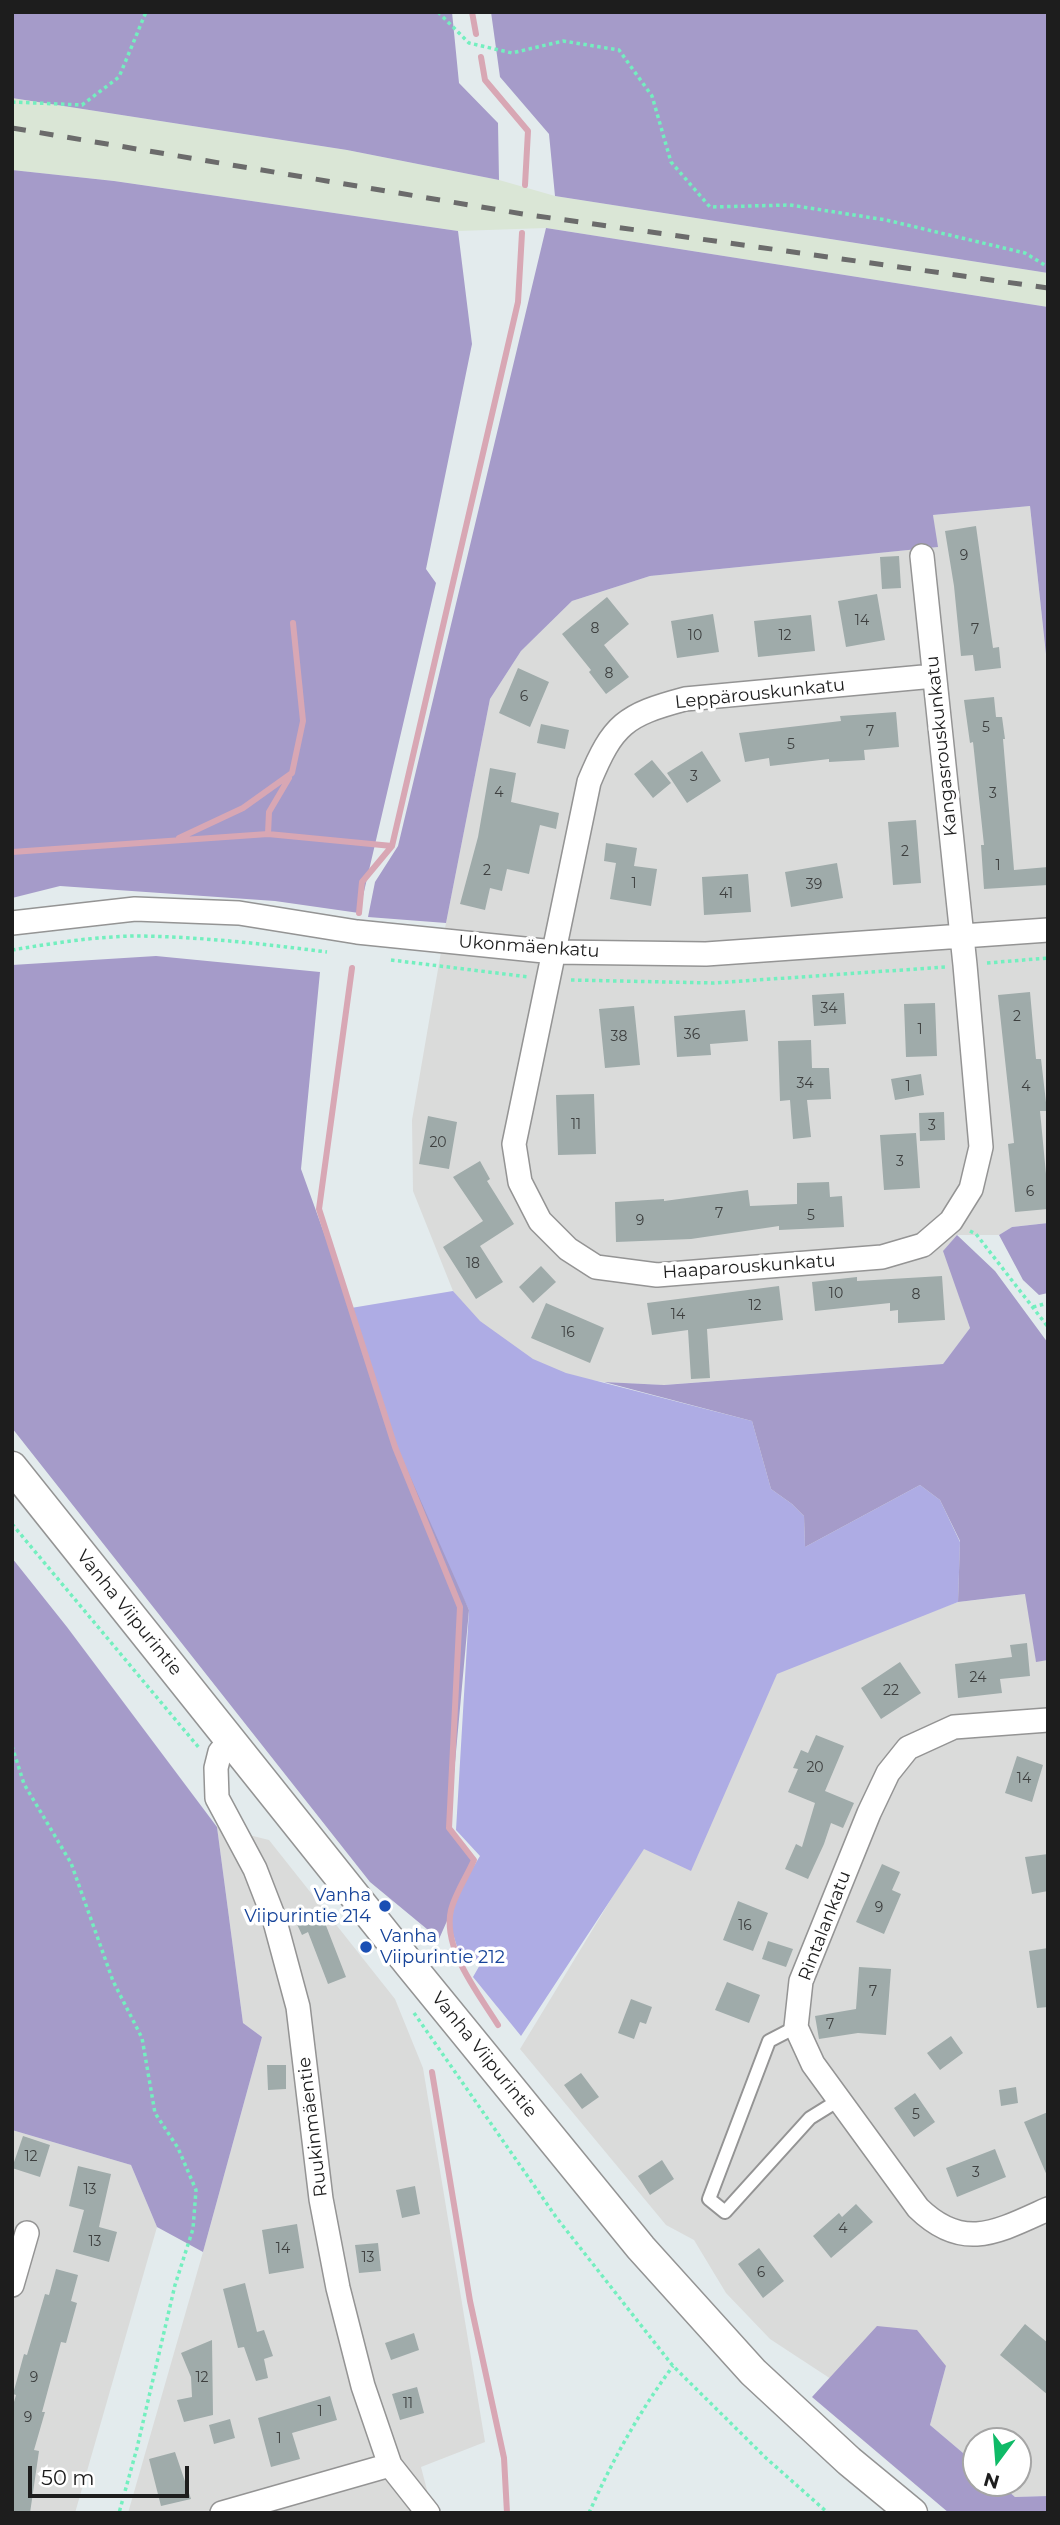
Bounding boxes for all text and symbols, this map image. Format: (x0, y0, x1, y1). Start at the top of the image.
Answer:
house number: 9 (960, 548, 968, 564)
house number: 14 (855, 613, 869, 629)
house number: 8 (591, 621, 599, 637)
house number: 7 (971, 622, 979, 638)
house number: 10 (688, 628, 702, 644)
house number: 12 (778, 628, 792, 644)
street label: Kangasrouskunkatu (922, 655, 962, 837)
house number: 8 (605, 666, 613, 682)
street label: Leppärouskunkatu (674, 674, 846, 714)
house number: 6 (520, 689, 528, 705)
house number: 5 (982, 720, 990, 736)
house number: 7 (866, 724, 874, 740)
house number: 5 (787, 737, 795, 753)
house number: 3 (690, 769, 698, 785)
house number: 4 (494, 785, 504, 801)
house number: 3 (989, 786, 997, 802)
house number: 2 (901, 844, 909, 860)
house number: 1 (995, 858, 1001, 874)
house number: 2 (483, 863, 491, 879)
house number: 1 (631, 876, 637, 892)
house number: 39 (806, 877, 822, 893)
house number: 41 (719, 886, 733, 902)
street label: Ukonmäenkatu (458, 931, 600, 963)
house number: 34 (820, 1001, 838, 1017)
house number: 2 (1013, 1009, 1021, 1025)
house number: 1 (917, 1022, 923, 1038)
house number: 36 (684, 1027, 700, 1043)
house number: 38 (611, 1029, 627, 1045)
house number: 34 (796, 1076, 814, 1092)
house number: 1 (905, 1079, 911, 1095)
house number: 4 (1021, 1079, 1031, 1095)
house number: 11 (571, 1117, 581, 1133)
house number: 3 (928, 1118, 936, 1134)
house number: 20 (429, 1135, 447, 1151)
house number: 3 (896, 1154, 904, 1170)
house number: 6 (1026, 1184, 1034, 1200)
house number: 7 (715, 1206, 723, 1222)
house number: 5 (807, 1208, 815, 1224)
house number: 9 (636, 1213, 644, 1229)
street label: Haaparouskunkatu (662, 1250, 836, 1284)
house number: 18 (466, 1256, 480, 1272)
house number: 10 (829, 1286, 843, 1302)
house number: 8 (912, 1287, 920, 1303)
house number: 12 (748, 1298, 762, 1314)
house number: 14 (671, 1307, 685, 1323)
house number: 16 (561, 1325, 575, 1341)
street label: Vanha Viipurintie (72, 1546, 186, 1680)
house number: 24 (970, 1670, 986, 1686)
house number: 22 (883, 1683, 899, 1699)
house number: 20 (806, 1760, 824, 1776)
house number: 14 (1017, 1771, 1031, 1787)
street label: Rintalankatu (794, 1868, 856, 1984)
place label: Vanha Viipurintie 214 (244, 1885, 371, 1927)
marker: Vanha Viipurintie 214 (377, 1898, 393, 1914)
house number: 9 (875, 1900, 883, 1916)
house number: 16 (738, 1918, 752, 1934)
place label: Vanha Viipurintie 212 (380, 1926, 505, 1968)
marker: Vanha Viipurintie 212 (358, 1939, 374, 1955)
house number: 7 (869, 1984, 877, 2000)
street label: Vanha Viipurintie (427, 1988, 541, 2122)
house number: 7 (826, 2017, 834, 2033)
street label: Ruukinmäentie (294, 2056, 332, 2198)
house number: 5 (912, 2107, 920, 2123)
house number: 12 (24, 2149, 38, 2165)
house number: 3 (972, 2165, 980, 2181)
house number: 13 (84, 2182, 96, 2198)
house number: 4 (838, 2221, 848, 2237)
house number: 13 (89, 2234, 101, 2250)
house number: 14 (276, 2241, 290, 2257)
house number: 13 (362, 2250, 374, 2266)
house number: 6 (757, 2265, 765, 2281)
house number: 9 (30, 2370, 38, 2386)
house number: 12 (195, 2370, 209, 2386)
house number: 11 (403, 2396, 413, 2412)
house number: 1 (317, 2404, 323, 2420)
house number: 9 (24, 2410, 32, 2426)
north arrow (962, 2427, 1032, 2497)
house number: 1 (276, 2431, 282, 2447)
scale bar (32, 2452, 192, 2496)
text: 50 m (41, 2465, 95, 2490)
text: N (981, 2468, 1002, 2494)

